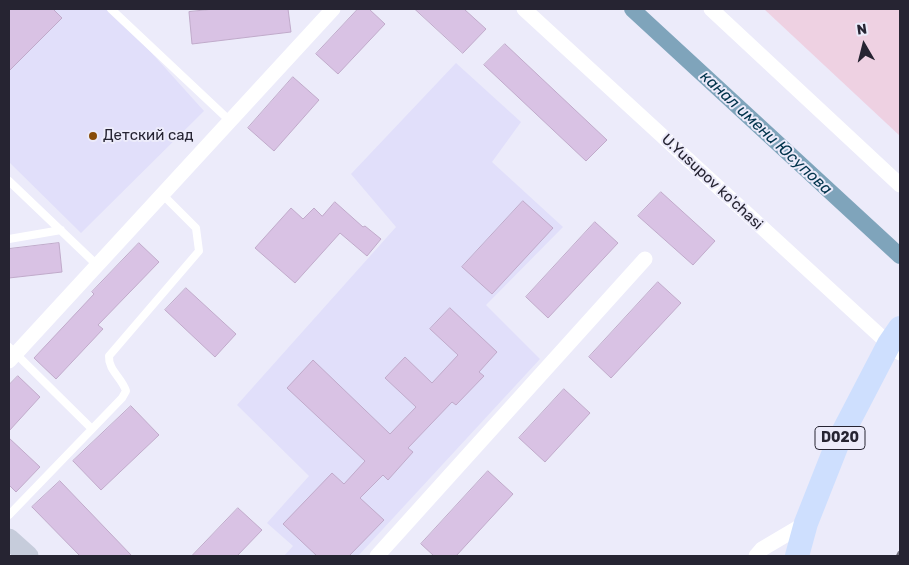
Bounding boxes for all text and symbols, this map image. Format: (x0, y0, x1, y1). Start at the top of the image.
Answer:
north arrow (839, 20, 889, 70)
text: N (856, 21, 868, 39)
water label: канал имени Юсупова (696, 67, 836, 199)
place label: Детский сад (103, 127, 194, 145)
marker: Детский сад (87, 130, 99, 142)
street label: U.Yusupov ko'chasi (658, 130, 766, 234)
road number: D020 (815, 426, 865, 449)

